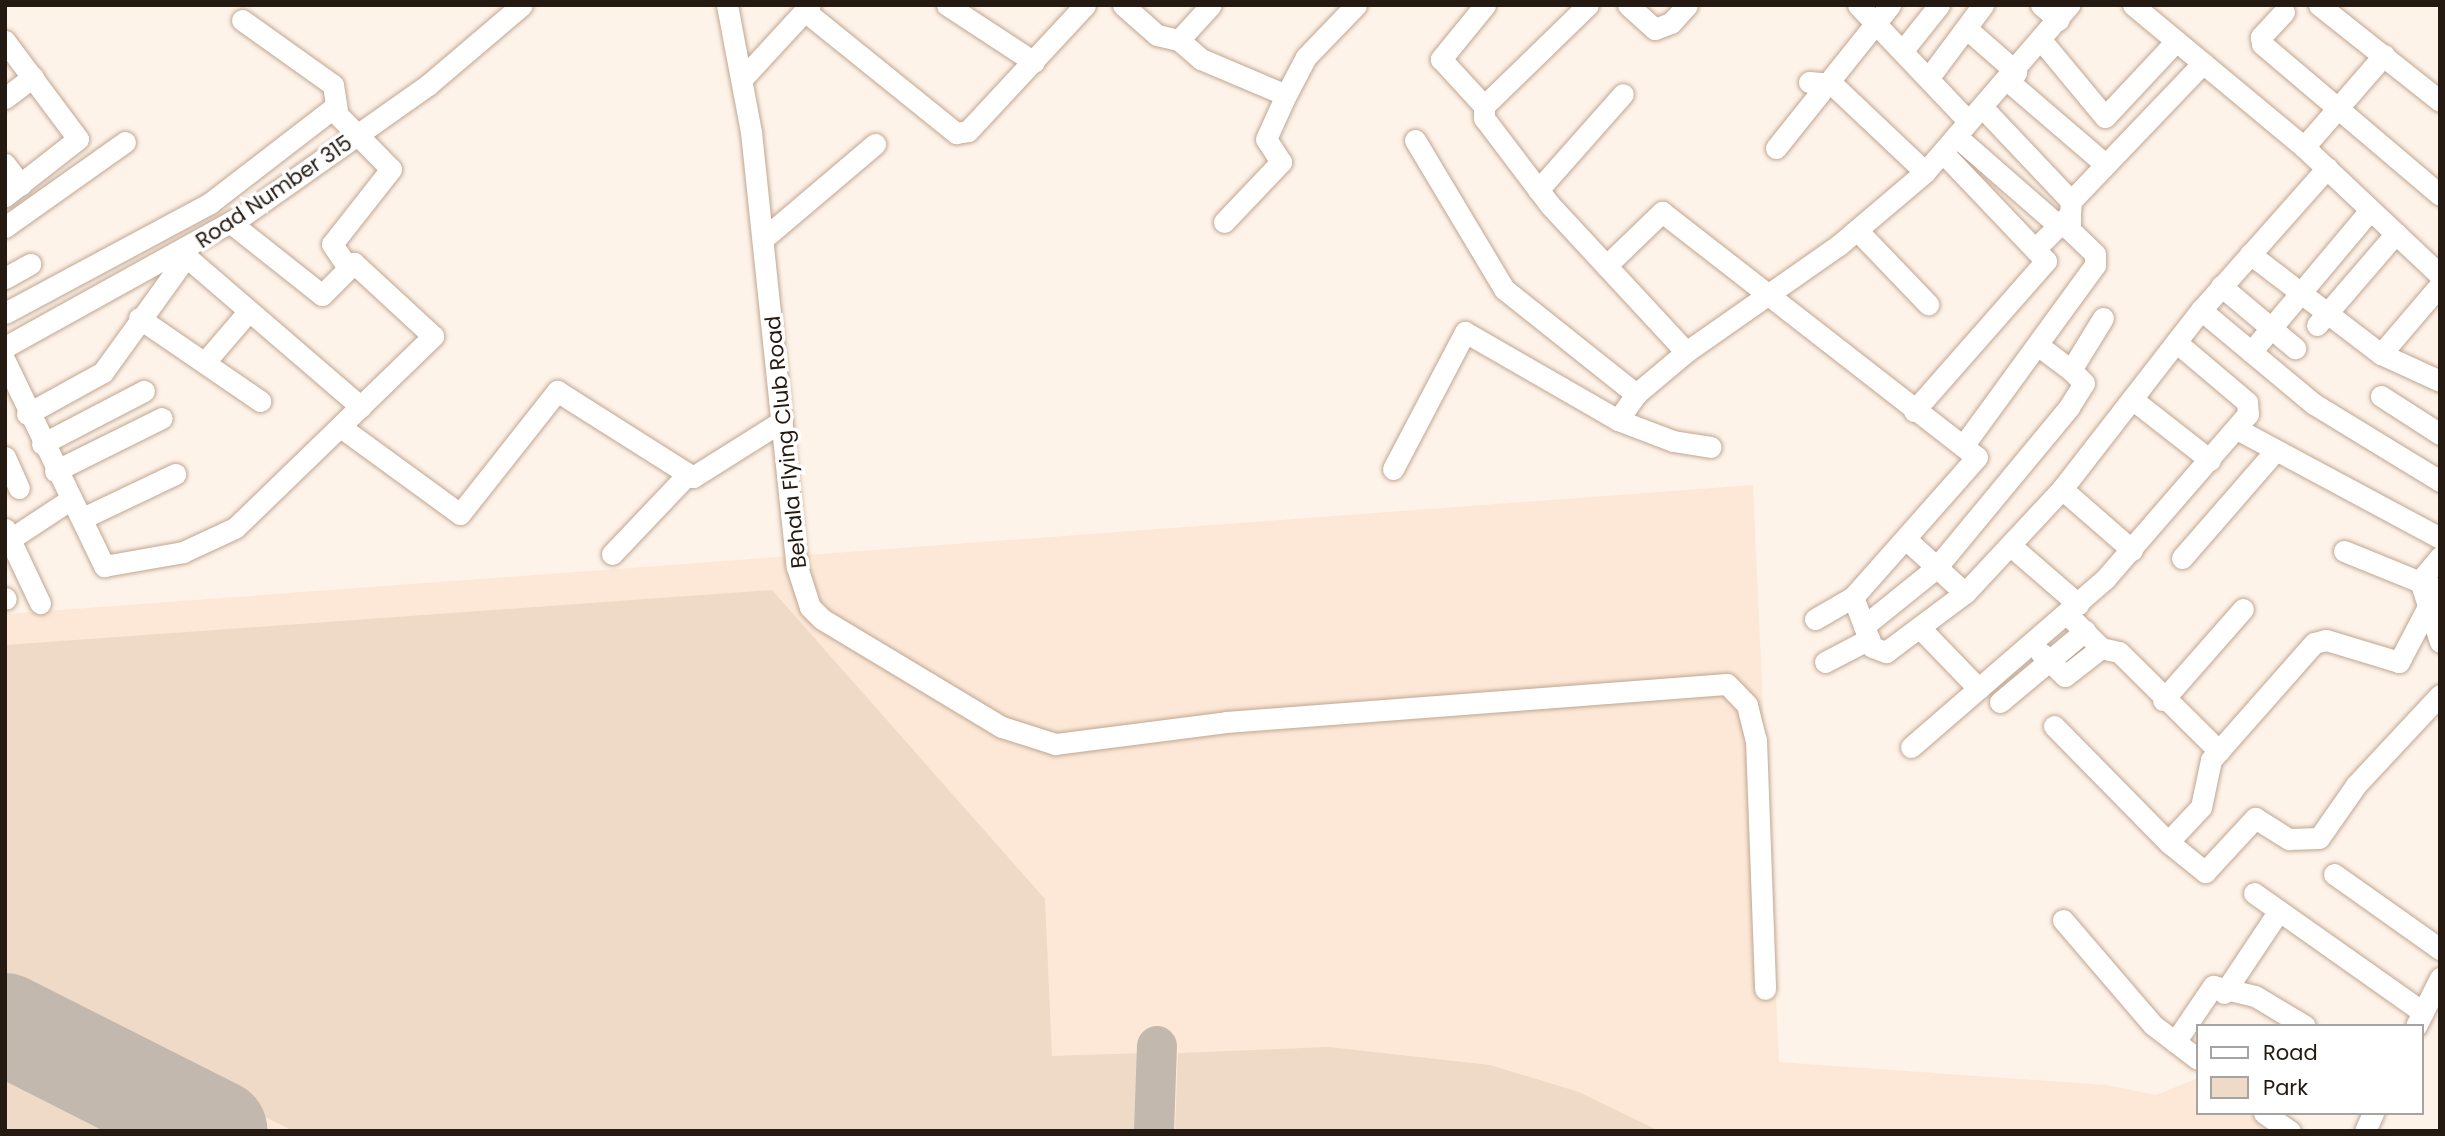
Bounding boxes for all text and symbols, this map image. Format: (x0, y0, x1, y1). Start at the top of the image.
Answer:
street label: Road Number 315 (191, 130, 357, 254)
street label: Behala Flying Club Road (760, 315, 812, 569)
legend (2196, 1024, 2424, 1115)
text: Road (2263, 1038, 2318, 1067)
text: Park (2263, 1073, 2308, 1102)

